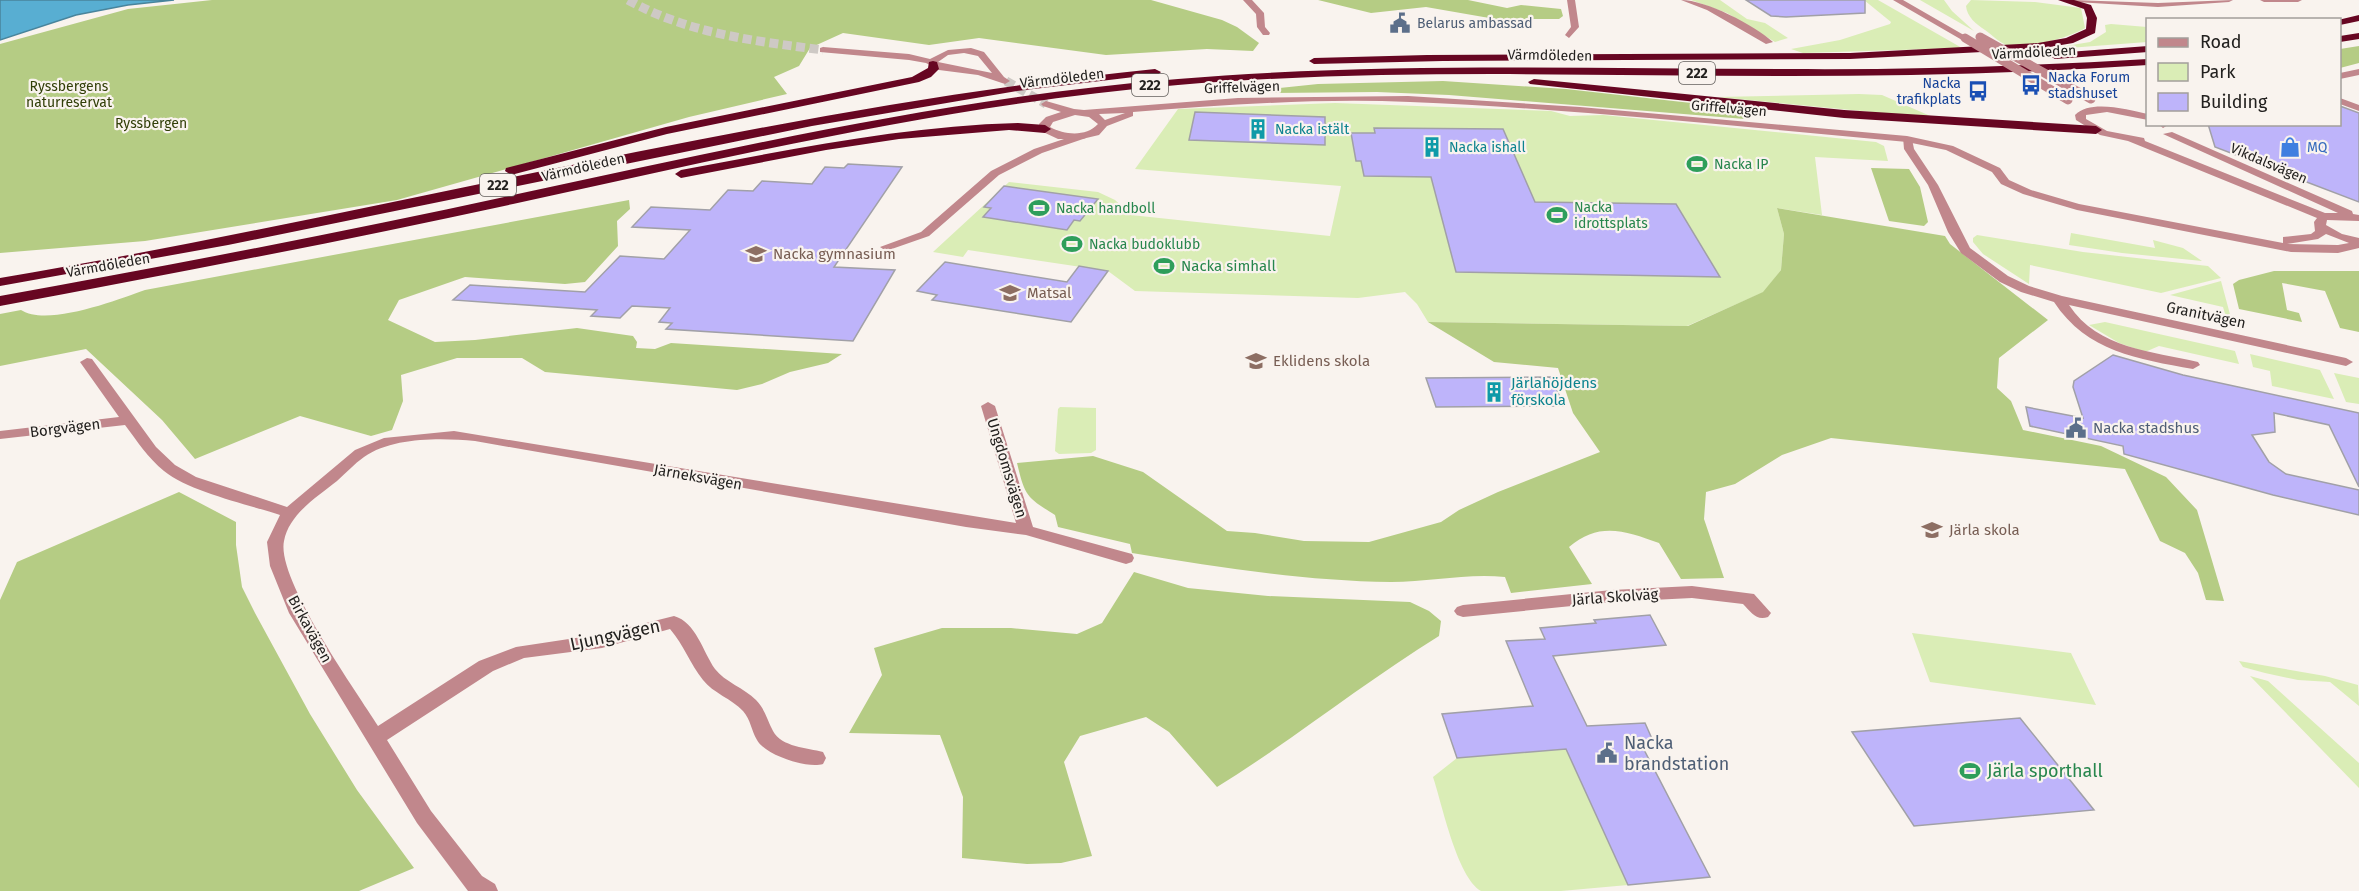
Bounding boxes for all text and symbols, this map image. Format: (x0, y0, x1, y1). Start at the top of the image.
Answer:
public building icon: Belarus ambassad (1388, 11, 1412, 35)
place label: Belarus ambassad (1417, 15, 1533, 32)
legend (2146, 18, 2341, 126)
text: Road (2200, 31, 2242, 53)
street label: Värmdöleden (1991, 42, 2077, 63)
street label: Värmdöleden (1508, 46, 1592, 65)
text: Park (2200, 61, 2236, 83)
road number: 222 (1679, 62, 1715, 84)
street label: Värmdöleden (1019, 65, 1105, 92)
place label: Nacka Forum stadshuset (2048, 69, 2130, 102)
bus stop icon: Nacka Forum stadshuset (2019, 73, 2043, 97)
road number: 222 (1132, 74, 1168, 96)
place label: Nacka trafikplats (1897, 75, 1961, 108)
park label: Ryssbergens naturreservat (26, 78, 113, 111)
street label: Griffelvägen (1204, 78, 1280, 97)
bus stop icon: Nacka trafikplats (1966, 79, 1990, 103)
text: Building (2200, 91, 2268, 113)
street label: Griffelvägen (1690, 97, 1768, 120)
park label: Ryssbergen (115, 115, 187, 132)
building icon: Nacka istält (1246, 117, 1270, 141)
place label: Nacka istält (1275, 121, 1350, 138)
building icon: Nacka ishall (1420, 135, 1444, 159)
shop icon: MQ (2278, 135, 2302, 159)
place label: Nacka ishall (1449, 139, 1526, 156)
place label: MQ (2307, 139, 2328, 156)
street label: Vikdalsvägen (2228, 140, 2310, 187)
street label: Värmdöleden (540, 150, 626, 185)
sports icon: Nacka IP (1685, 152, 1709, 176)
place label: Nacka IP (1714, 156, 1768, 173)
road number: 222 (480, 174, 516, 196)
sports icon: Nacka handboll (1027, 196, 1051, 220)
place label: Nacka idrottsplats (1574, 199, 1648, 232)
place label: Nacka handboll (1056, 200, 1155, 217)
sports icon: Nacka idrottsplats (1545, 203, 1569, 227)
sports icon: Nacka budoklubb (1060, 232, 1084, 256)
place label: Nacka budoklubb (1089, 236, 1200, 253)
school or university icon: Nacka gymnasium (744, 242, 768, 266)
place label: Nacka gymnasium (773, 245, 896, 263)
street label: Värmdöleden (65, 250, 151, 281)
sports icon: Nacka simhall (1152, 254, 1176, 278)
place label: Nacka simhall (1181, 257, 1276, 275)
school or university icon: Matsal (998, 281, 1022, 305)
place label: Matsal (1027, 284, 1072, 302)
street label: Granitvägen (2165, 298, 2247, 332)
school or university icon: Eklidens skola (1244, 349, 1268, 373)
place label: Eklidens skola (1273, 352, 1370, 370)
place label: Järlahöjdens förskola (1511, 374, 1597, 409)
building icon: Järlahöjdens förskola (1482, 380, 1506, 404)
street label: Borgvägen (29, 415, 101, 441)
street label: Ungdomsvägen (983, 416, 1031, 520)
public building icon: Nacka stadshus (2064, 416, 2088, 440)
place label: Nacka stadshus (2093, 419, 2199, 437)
street label: Järneksvägen (652, 460, 744, 494)
school or university icon: Järla skola (1920, 518, 1944, 542)
place label: Järla skola (1949, 521, 2020, 539)
street label: Järla Skolväg (1571, 585, 1659, 609)
street label: Birkavägen (284, 592, 336, 666)
street label: Ljungvägen (568, 615, 662, 655)
place label: Nacka brandstation (1624, 732, 1729, 775)
public building icon: Nacka brandstation (1595, 741, 1619, 765)
sports icon: Järla sporthall (1958, 759, 1982, 783)
place label: Järla sporthall (1987, 760, 2103, 782)

